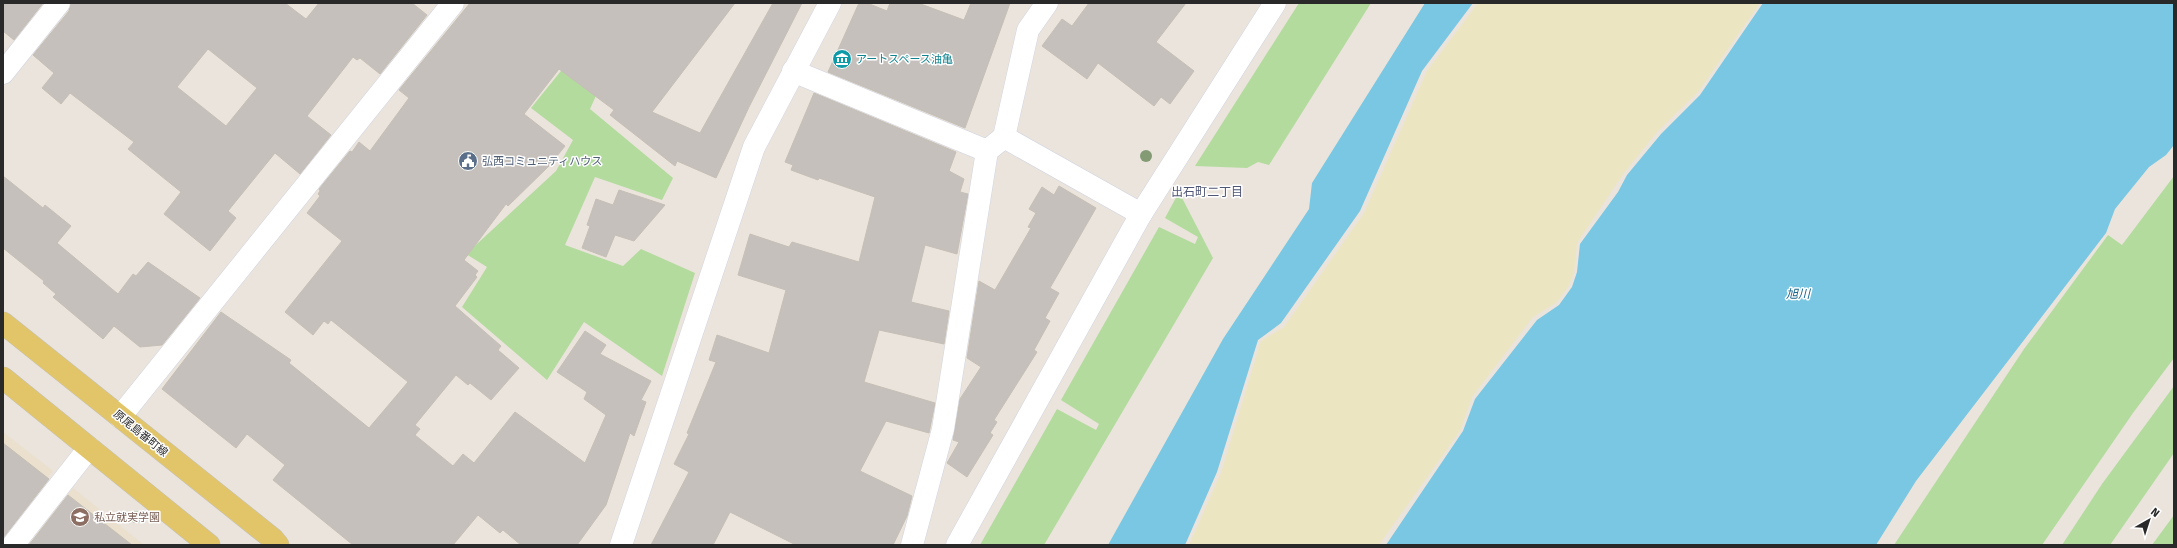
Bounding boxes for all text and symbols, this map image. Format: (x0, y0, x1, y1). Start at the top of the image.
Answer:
museum icon: アートスペース油亀 (831, 48, 853, 70)
place label: アートスペース油亀 (856, 53, 953, 66)
public building icon: 弘西コミュニティハウス (457, 150, 479, 172)
place label: 弘西コミュニティハウス (482, 155, 602, 168)
district label: 出石町二丁目 (1171, 185, 1243, 199)
water label: 旭川 (1786, 287, 1812, 301)
street label: 原尾島番町線 (111, 408, 170, 459)
north arrow (2129, 500, 2169, 540)
text: N (2148, 505, 2162, 520)
school or university icon: 私立就実学園 (69, 506, 91, 528)
place label: 私立就実学園 (94, 511, 160, 524)

